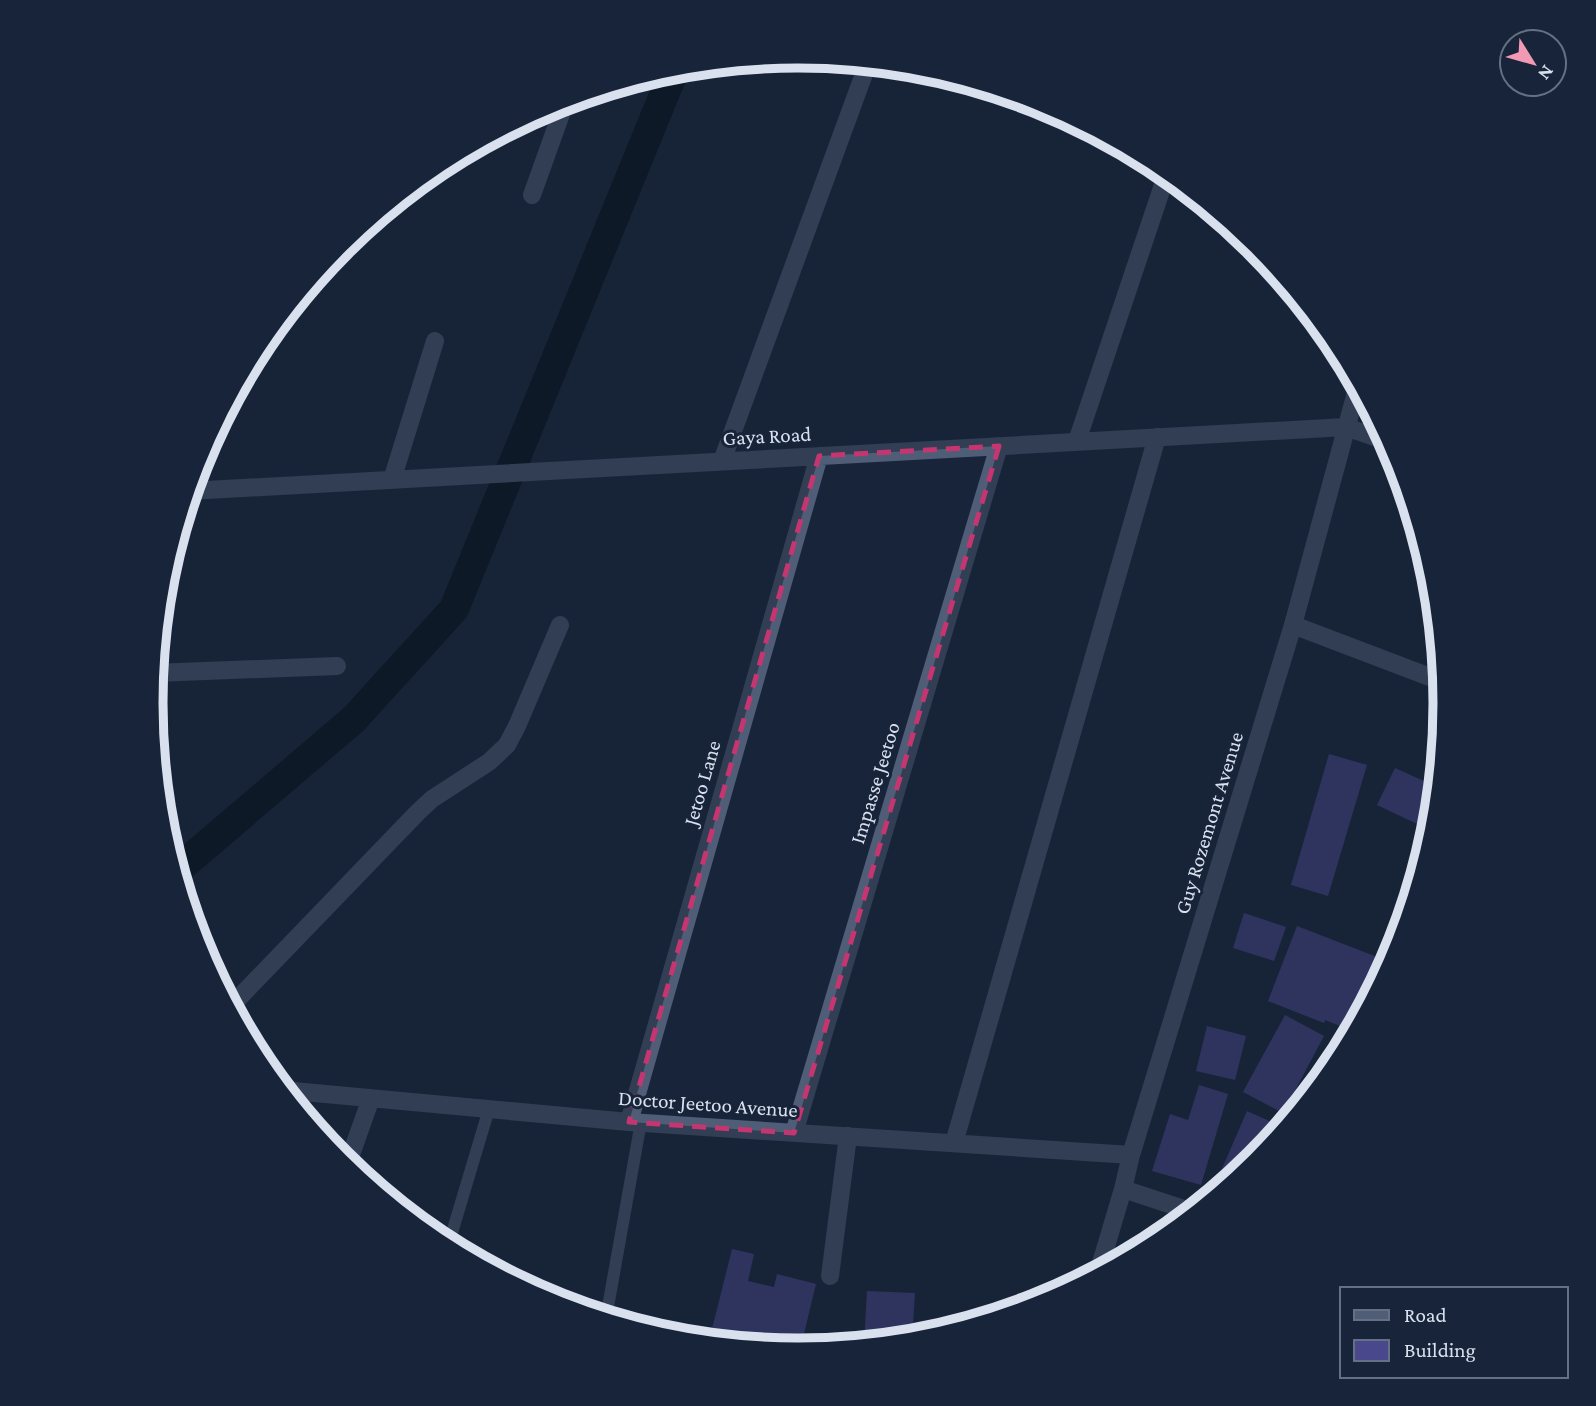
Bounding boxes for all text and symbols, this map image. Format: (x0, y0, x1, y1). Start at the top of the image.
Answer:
north arrow (1498, 28, 1568, 98)
text: N (1534, 61, 1558, 84)
street label: Gaya Road (722, 422, 812, 450)
street label: Impasse Jeetoo (845, 719, 905, 847)
street label: Guy Rozemont Avenue (1170, 729, 1248, 917)
street label: Jetoo Lane (678, 738, 726, 830)
street label: Doctor Jeetoo Avenue (617, 1086, 799, 1122)
legend (1340, 1287, 1568, 1378)
text: Road (1404, 1303, 1447, 1327)
text: Building (1404, 1338, 1476, 1362)

